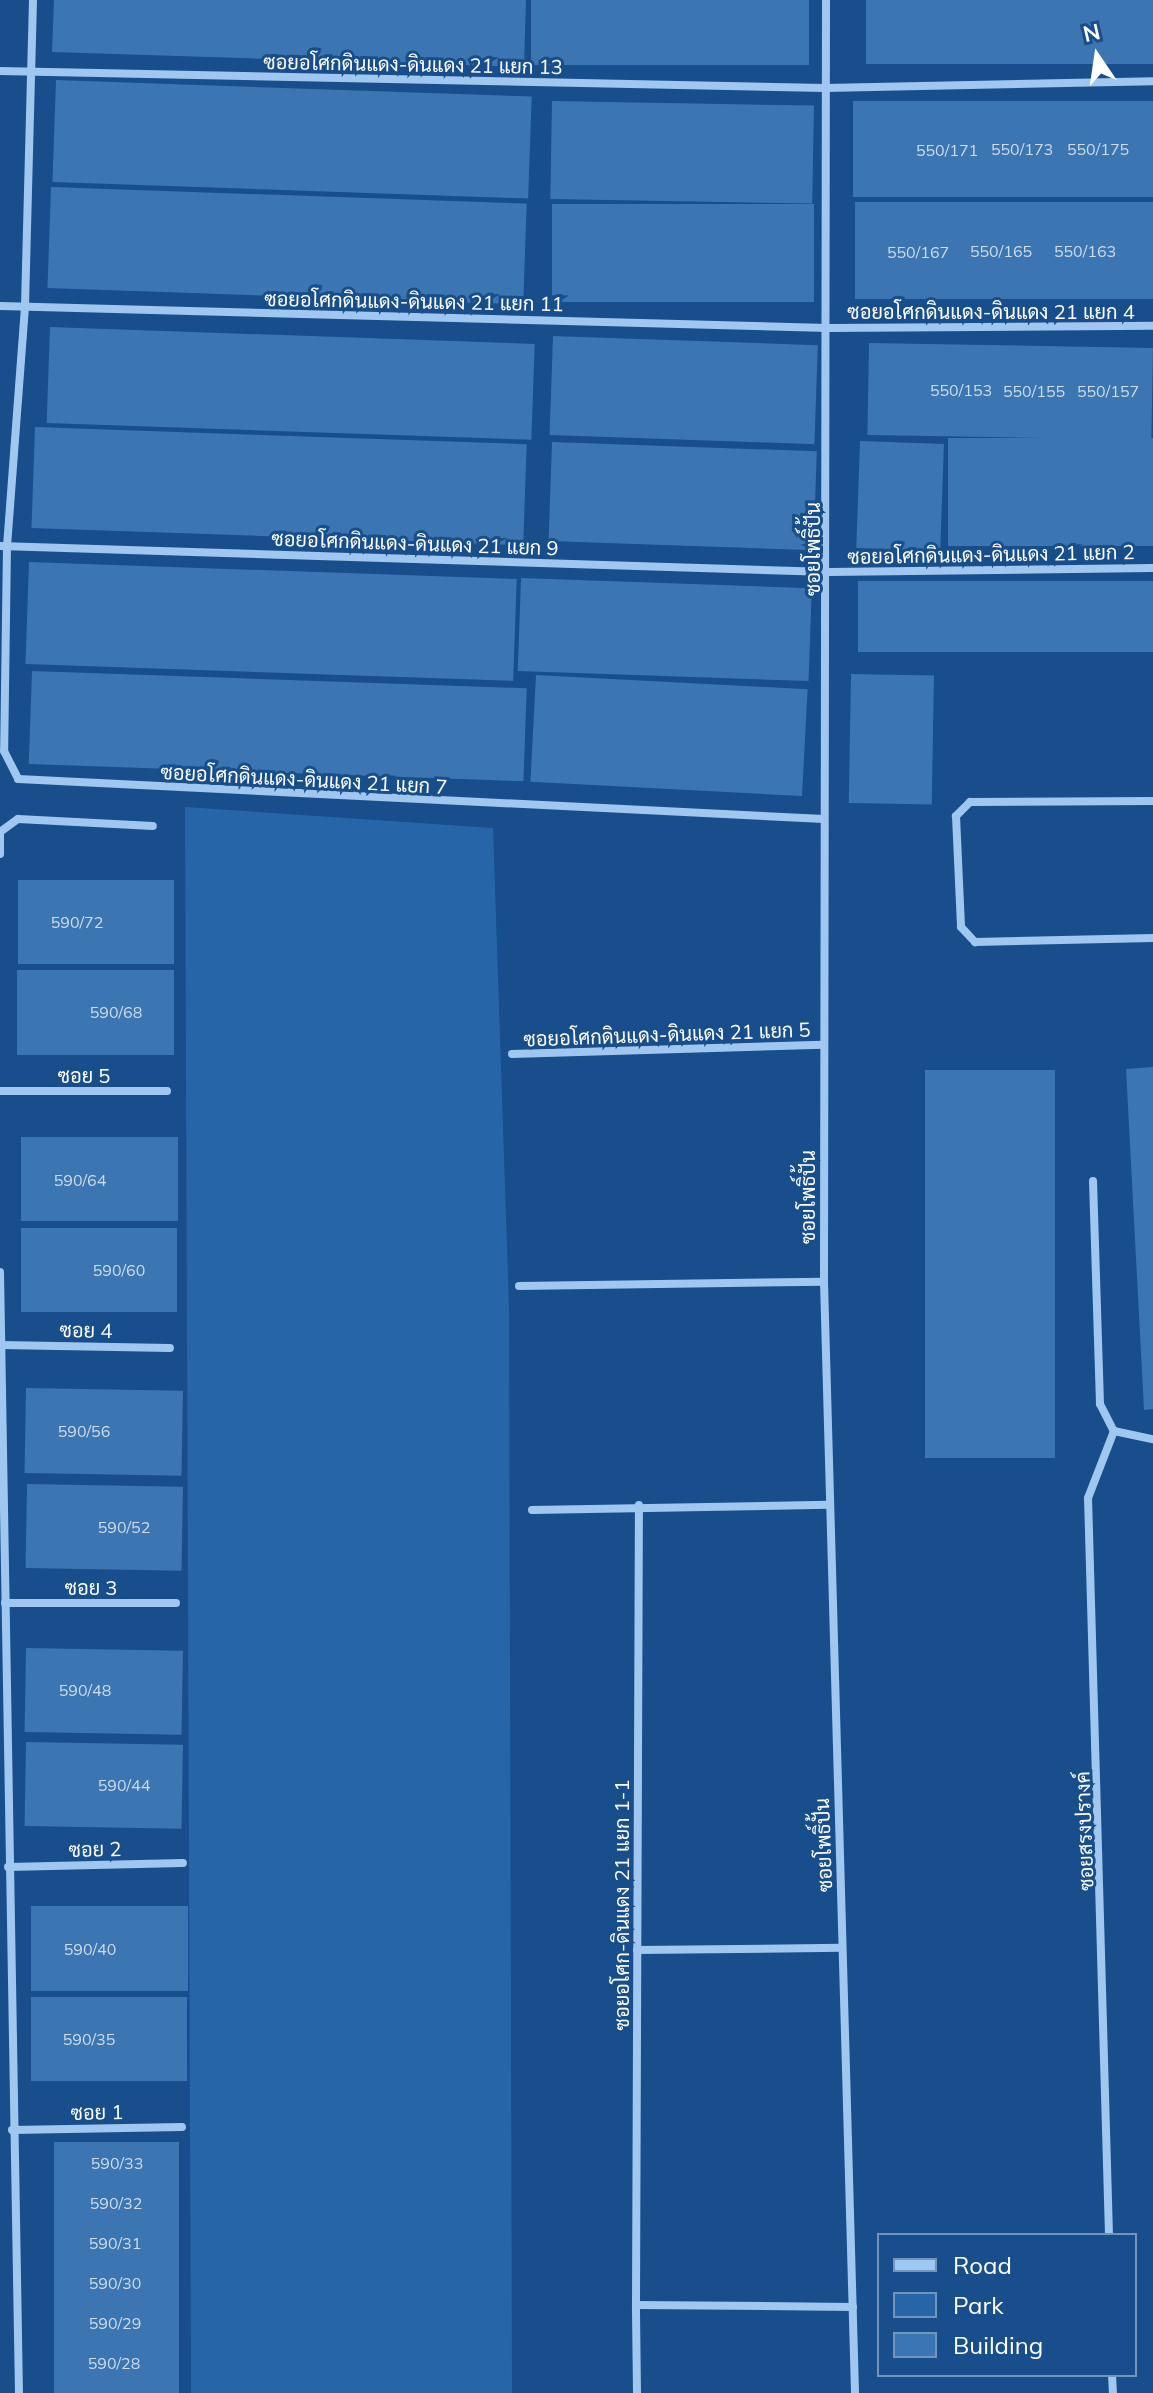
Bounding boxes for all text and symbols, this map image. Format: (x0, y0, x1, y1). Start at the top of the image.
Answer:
north arrow (1057, 16, 1137, 96)
text: N (1080, 17, 1103, 48)
street label: ซอยอโศกดินแดง-ดินแดง 21 แยก 13 (263, 49, 563, 79)
house number: 550/173 (991, 139, 1053, 159)
house number: 550/175 (1067, 139, 1129, 159)
house number: 550/171 (916, 140, 978, 160)
house number: 550/165 (970, 241, 1032, 261)
house number: 550/163 (1054, 241, 1116, 261)
house number: 550/167 (887, 242, 949, 262)
street label: ซอยอโศกดินแดง-ดินแดง 21 แยก 11 (264, 286, 564, 316)
street label: ซอยอโศกดินแดง-ดินแดง 21 แยก 4 (847, 299, 1135, 323)
house number: 550/153 (930, 380, 992, 400)
house number: 550/155 (1003, 381, 1065, 401)
house number: 550/157 (1077, 381, 1139, 401)
street label: ซอยโพธิ์ปั้น (800, 502, 824, 596)
street label: ซอยอโศกดินแดง-ดินแดง 21 แยก 9 (271, 526, 559, 560)
street label: ซอยอโศกดินแดง-ดินแดง 21 แยก 2 (847, 539, 1135, 569)
street label: ซอยอโศกดินแดง-ดินแดง 21 แยก 7 (160, 759, 448, 799)
house number: 590/72 (51, 912, 103, 932)
house number: 590/68 (90, 1002, 142, 1022)
street label: ซอยอโศกดินแดง-ดินแดง 21 แยก 5 (523, 1017, 811, 1051)
street label: ซอย 5 (58, 1063, 110, 1087)
street label: ซอยโพธิ์ปั้น (795, 1150, 819, 1244)
house number: 590/64 (54, 1170, 106, 1190)
house number: 590/60 (93, 1260, 145, 1280)
street label: ซอย 4 (59, 1318, 113, 1342)
house number: 590/56 (58, 1421, 110, 1441)
house number: 590/52 (98, 1517, 150, 1537)
street label: ซอย 3 (65, 1575, 117, 1599)
house number: 590/48 (59, 1680, 111, 1700)
street label: ซอยสรงปรางค์ (1070, 1771, 1098, 1891)
house number: 590/44 (98, 1775, 150, 1795)
street label: ซอยอโศก-ดินแดง 21 แยก 1-1 (609, 1780, 633, 2030)
street label: ซอยโพธิ์ปั้น (809, 1798, 837, 1892)
street label: ซอย 2 (68, 1837, 122, 1861)
house number: 590/40 (64, 1939, 116, 1959)
house number: 590/35 (63, 2029, 115, 2049)
street label: ซอย 1 (70, 2100, 124, 2124)
house number: 590/33 (91, 2153, 143, 2173)
house number: 590/32 (90, 2193, 142, 2213)
house number: 590/31 (89, 2233, 141, 2253)
legend (877, 2233, 1137, 2377)
text: Road (953, 2250, 1012, 2280)
house number: 590/30 (89, 2273, 141, 2293)
text: Park (953, 2290, 1004, 2320)
house number: 590/29 (89, 2313, 141, 2333)
text: Building (953, 2330, 1043, 2360)
house number: 590/28 (88, 2353, 140, 2373)

